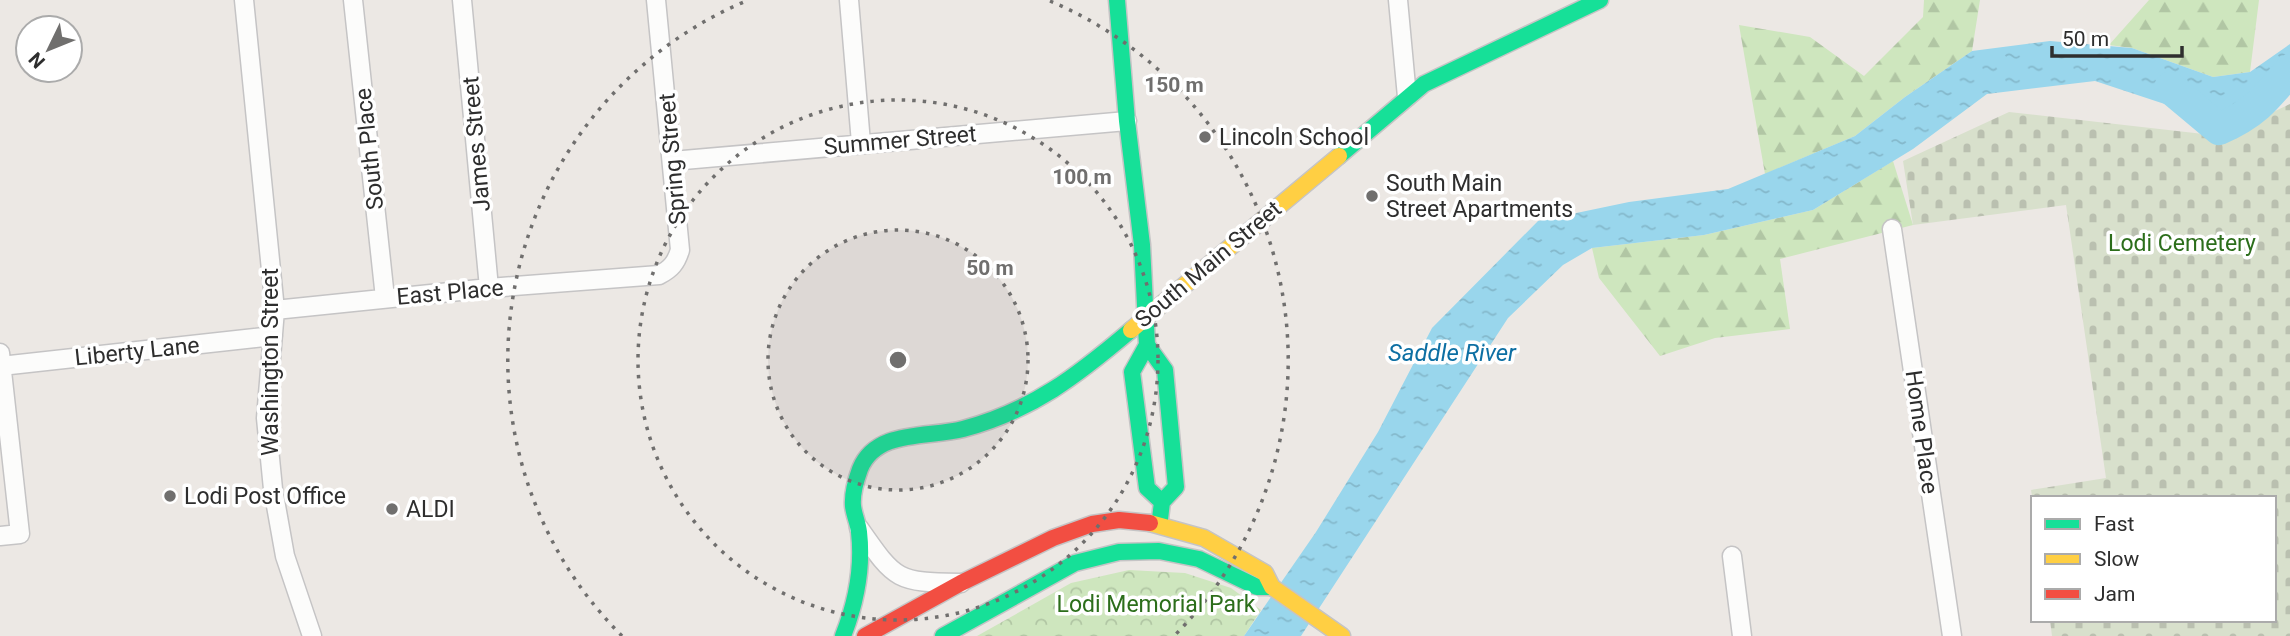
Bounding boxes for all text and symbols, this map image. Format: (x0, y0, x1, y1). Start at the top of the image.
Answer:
north arrow (14, 14, 84, 84)
scale bar (2052, 14, 2182, 58)
text: 50 m (2062, 27, 2109, 51)
text: N (24, 48, 50, 73)
text: 150 m (1144, 73, 1204, 97)
street label: James Street (457, 75, 496, 213)
street label: South Place (350, 87, 389, 211)
street label: Spring Street (653, 92, 692, 226)
street label: Summer Street (823, 120, 977, 161)
place label: Lincoln School (1219, 124, 1369, 151)
marker: Lincoln School (1197, 129, 1213, 145)
text: 100 m (1052, 165, 1112, 189)
place label: South Main Street Apartments (1386, 170, 1573, 223)
marker: South Main Street Apartments (1364, 188, 1380, 204)
street label: South Main Street (1130, 195, 1287, 333)
park label: Lodi Cemetery (2108, 230, 2256, 257)
text: 50 m (966, 256, 1014, 280)
street label: Washington Street (257, 268, 284, 456)
street label: East Place (395, 274, 505, 311)
street label: Liberty Lane (73, 332, 201, 371)
water label: Saddle River (1388, 339, 1517, 367)
centre of rings (886, 348, 910, 372)
street label: Home Place (1899, 369, 1944, 496)
place label: Lodi Post Office (184, 483, 346, 510)
marker: Lodi Post Office (162, 488, 178, 504)
place label: ALDI (406, 496, 455, 523)
legend (2031, 496, 2276, 622)
marker: ALDI (384, 501, 400, 517)
text: Fast (2094, 512, 2135, 536)
text: Slow (2094, 547, 2140, 571)
text: Jam (2094, 582, 2135, 606)
park label: Lodi Memorial Park (1057, 591, 1256, 618)

